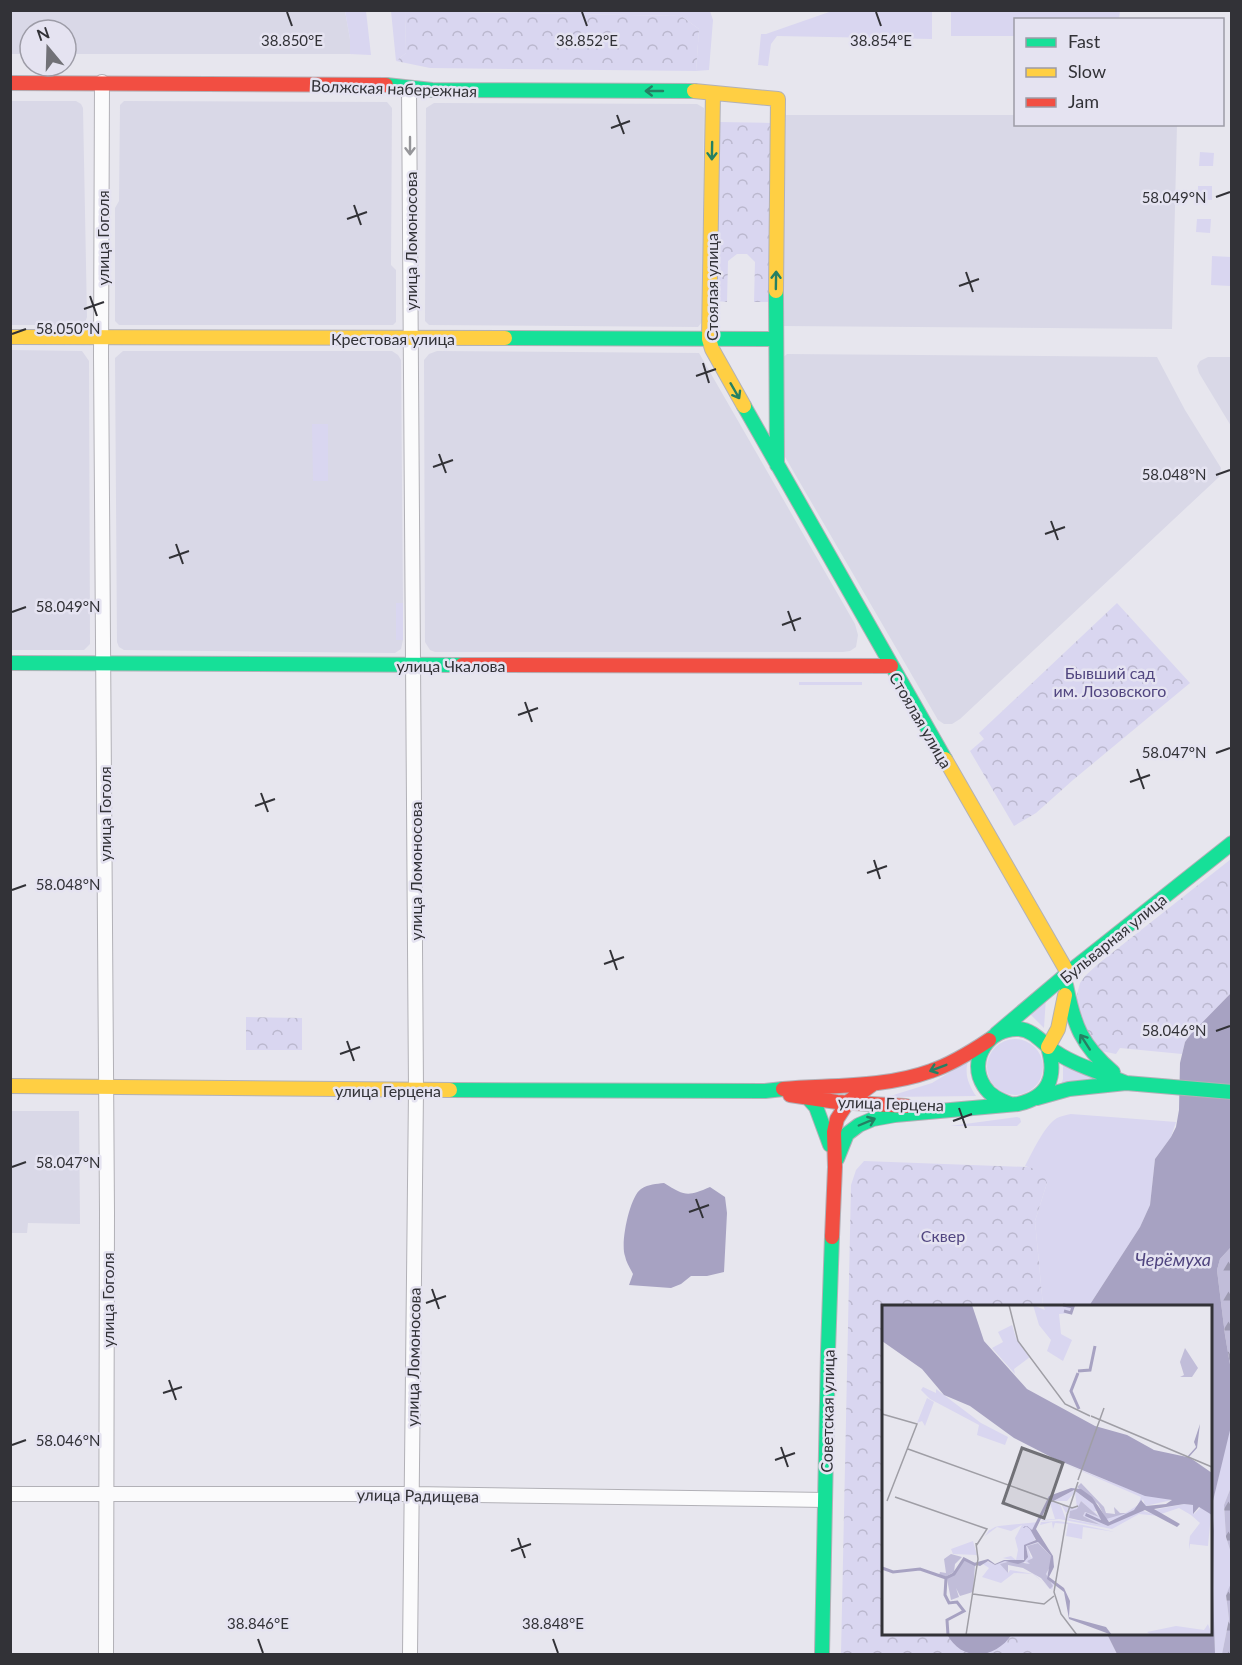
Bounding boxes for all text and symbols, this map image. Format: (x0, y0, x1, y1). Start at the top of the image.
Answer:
north arrow (18, 18, 78, 78)
legend (1014, 18, 1224, 126)
text: N (34, 22, 52, 44)
text: Fast (1068, 30, 1101, 52)
text: 38.850°E (261, 31, 323, 49)
text: 38.852°E (556, 31, 618, 49)
text: 38.854°E (850, 31, 912, 49)
text: Slow (1068, 60, 1106, 82)
street label: Волжская набережная (311, 76, 477, 100)
one-way arrow (645, 85, 665, 97)
text: Jam (1068, 90, 1099, 112)
one-way arrow (404, 136, 416, 156)
one-way arrow (706, 141, 718, 161)
street label: улица Ломоносова (401, 171, 420, 311)
text: 58.049°N (1142, 188, 1206, 206)
street label: улица Гоголя (93, 190, 112, 286)
street label: Стоялая улица (702, 233, 721, 341)
one-way arrow (770, 271, 782, 291)
text: 58.050°N (36, 319, 100, 337)
street label: Крестовая улица (331, 329, 455, 348)
one-way arrow (729, 382, 741, 399)
text: 58.048°N (1142, 465, 1206, 483)
text: 58.049°N (36, 597, 100, 615)
street label: улица Чкалова (397, 656, 505, 675)
park label: Бывший сад им. Лозовского (1054, 663, 1166, 700)
street label: Стоялая улица (886, 668, 956, 772)
text: 58.047°N (1142, 743, 1206, 761)
street label: улица Гоголя (95, 766, 114, 862)
street label: улица Ломоносова (406, 801, 425, 941)
text: 58.048°N (36, 875, 100, 893)
street label: Бульварная улица (1056, 889, 1170, 987)
text: 58.046°N (1142, 1021, 1206, 1039)
one-way arrow (1079, 1034, 1091, 1051)
one-way arrow (929, 1064, 948, 1075)
street label: улица Герцена (335, 1081, 441, 1100)
street label: улица Герцена (838, 1092, 944, 1114)
one-way arrow (857, 1116, 876, 1127)
text: 58.047°N (36, 1153, 100, 1171)
park label: Сквер (921, 1226, 965, 1245)
water label: Черёмуха (1135, 1248, 1211, 1270)
street label: улица Гоголя (98, 1252, 117, 1348)
street label: улица Ломоносова (402, 1287, 424, 1427)
inset map (882, 1305, 1212, 1635)
street label: Советская улица (816, 1349, 838, 1473)
text: 58.046°N (36, 1431, 100, 1449)
street label: улица Радищева (357, 1484, 479, 1506)
text: 38.846°E (227, 1614, 289, 1632)
text: 38.848°E (522, 1614, 584, 1632)

